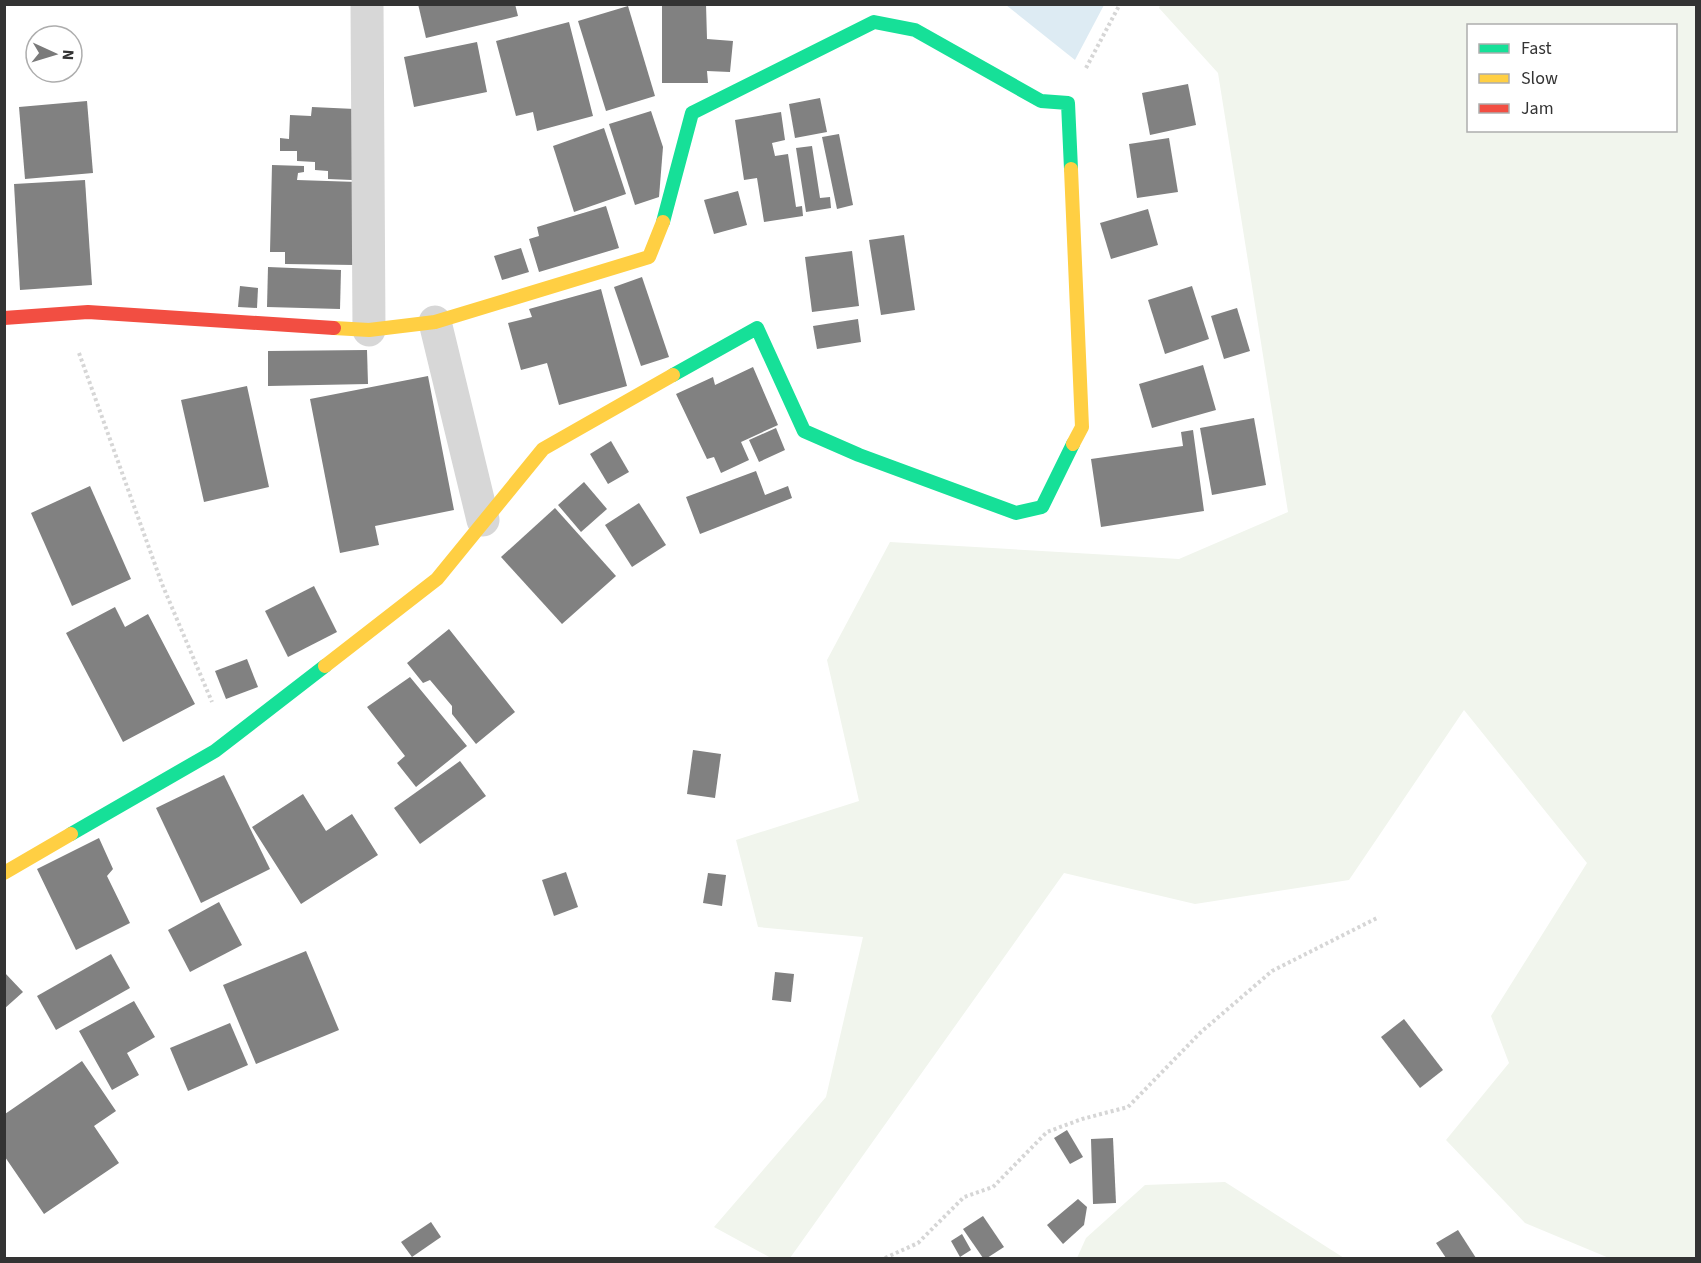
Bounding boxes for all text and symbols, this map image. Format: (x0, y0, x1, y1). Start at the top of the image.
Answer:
north arrow (24, 24, 84, 84)
legend (1467, 24, 1677, 132)
text: Fast (1521, 36, 1552, 61)
text: N (57, 49, 79, 61)
text: Slow (1521, 66, 1558, 91)
text: Jam (1521, 96, 1554, 121)

